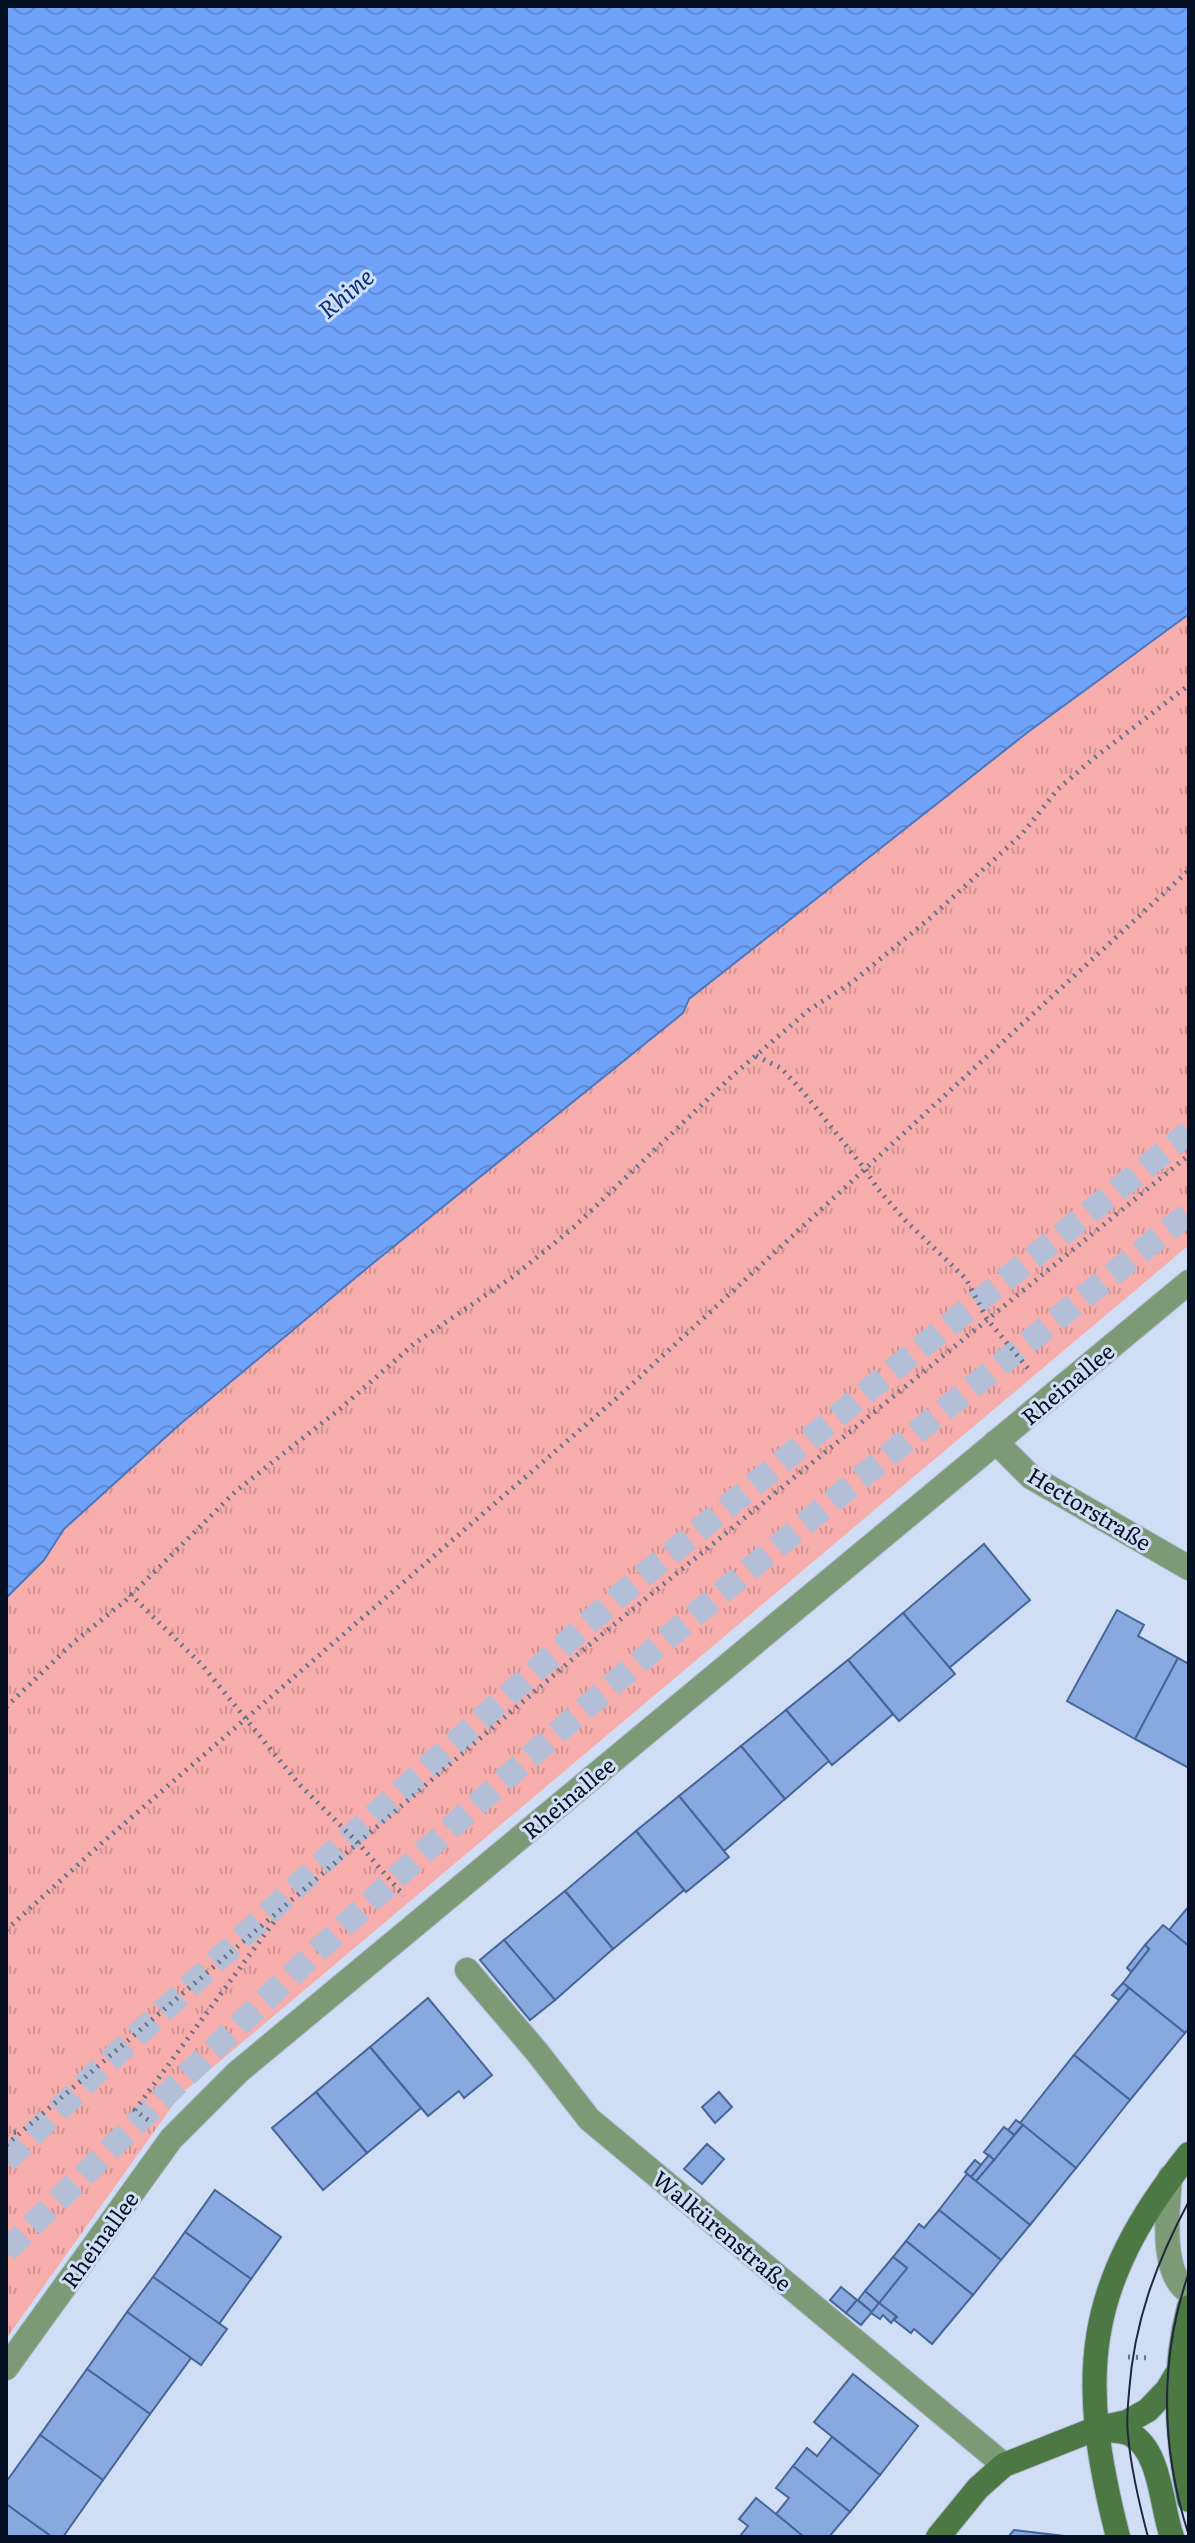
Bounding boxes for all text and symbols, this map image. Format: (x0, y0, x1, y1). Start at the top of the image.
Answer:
water label: Rhine (310, 258, 380, 326)
street label: Rheinallee (1013, 1334, 1121, 1432)
street label: Hectorstraße (1022, 1458, 1158, 1558)
street label: Rheinallee (514, 1748, 622, 1846)
street label: Walkürenstraße (646, 2162, 800, 2298)
street label: Rheinallee (53, 2184, 145, 2294)

